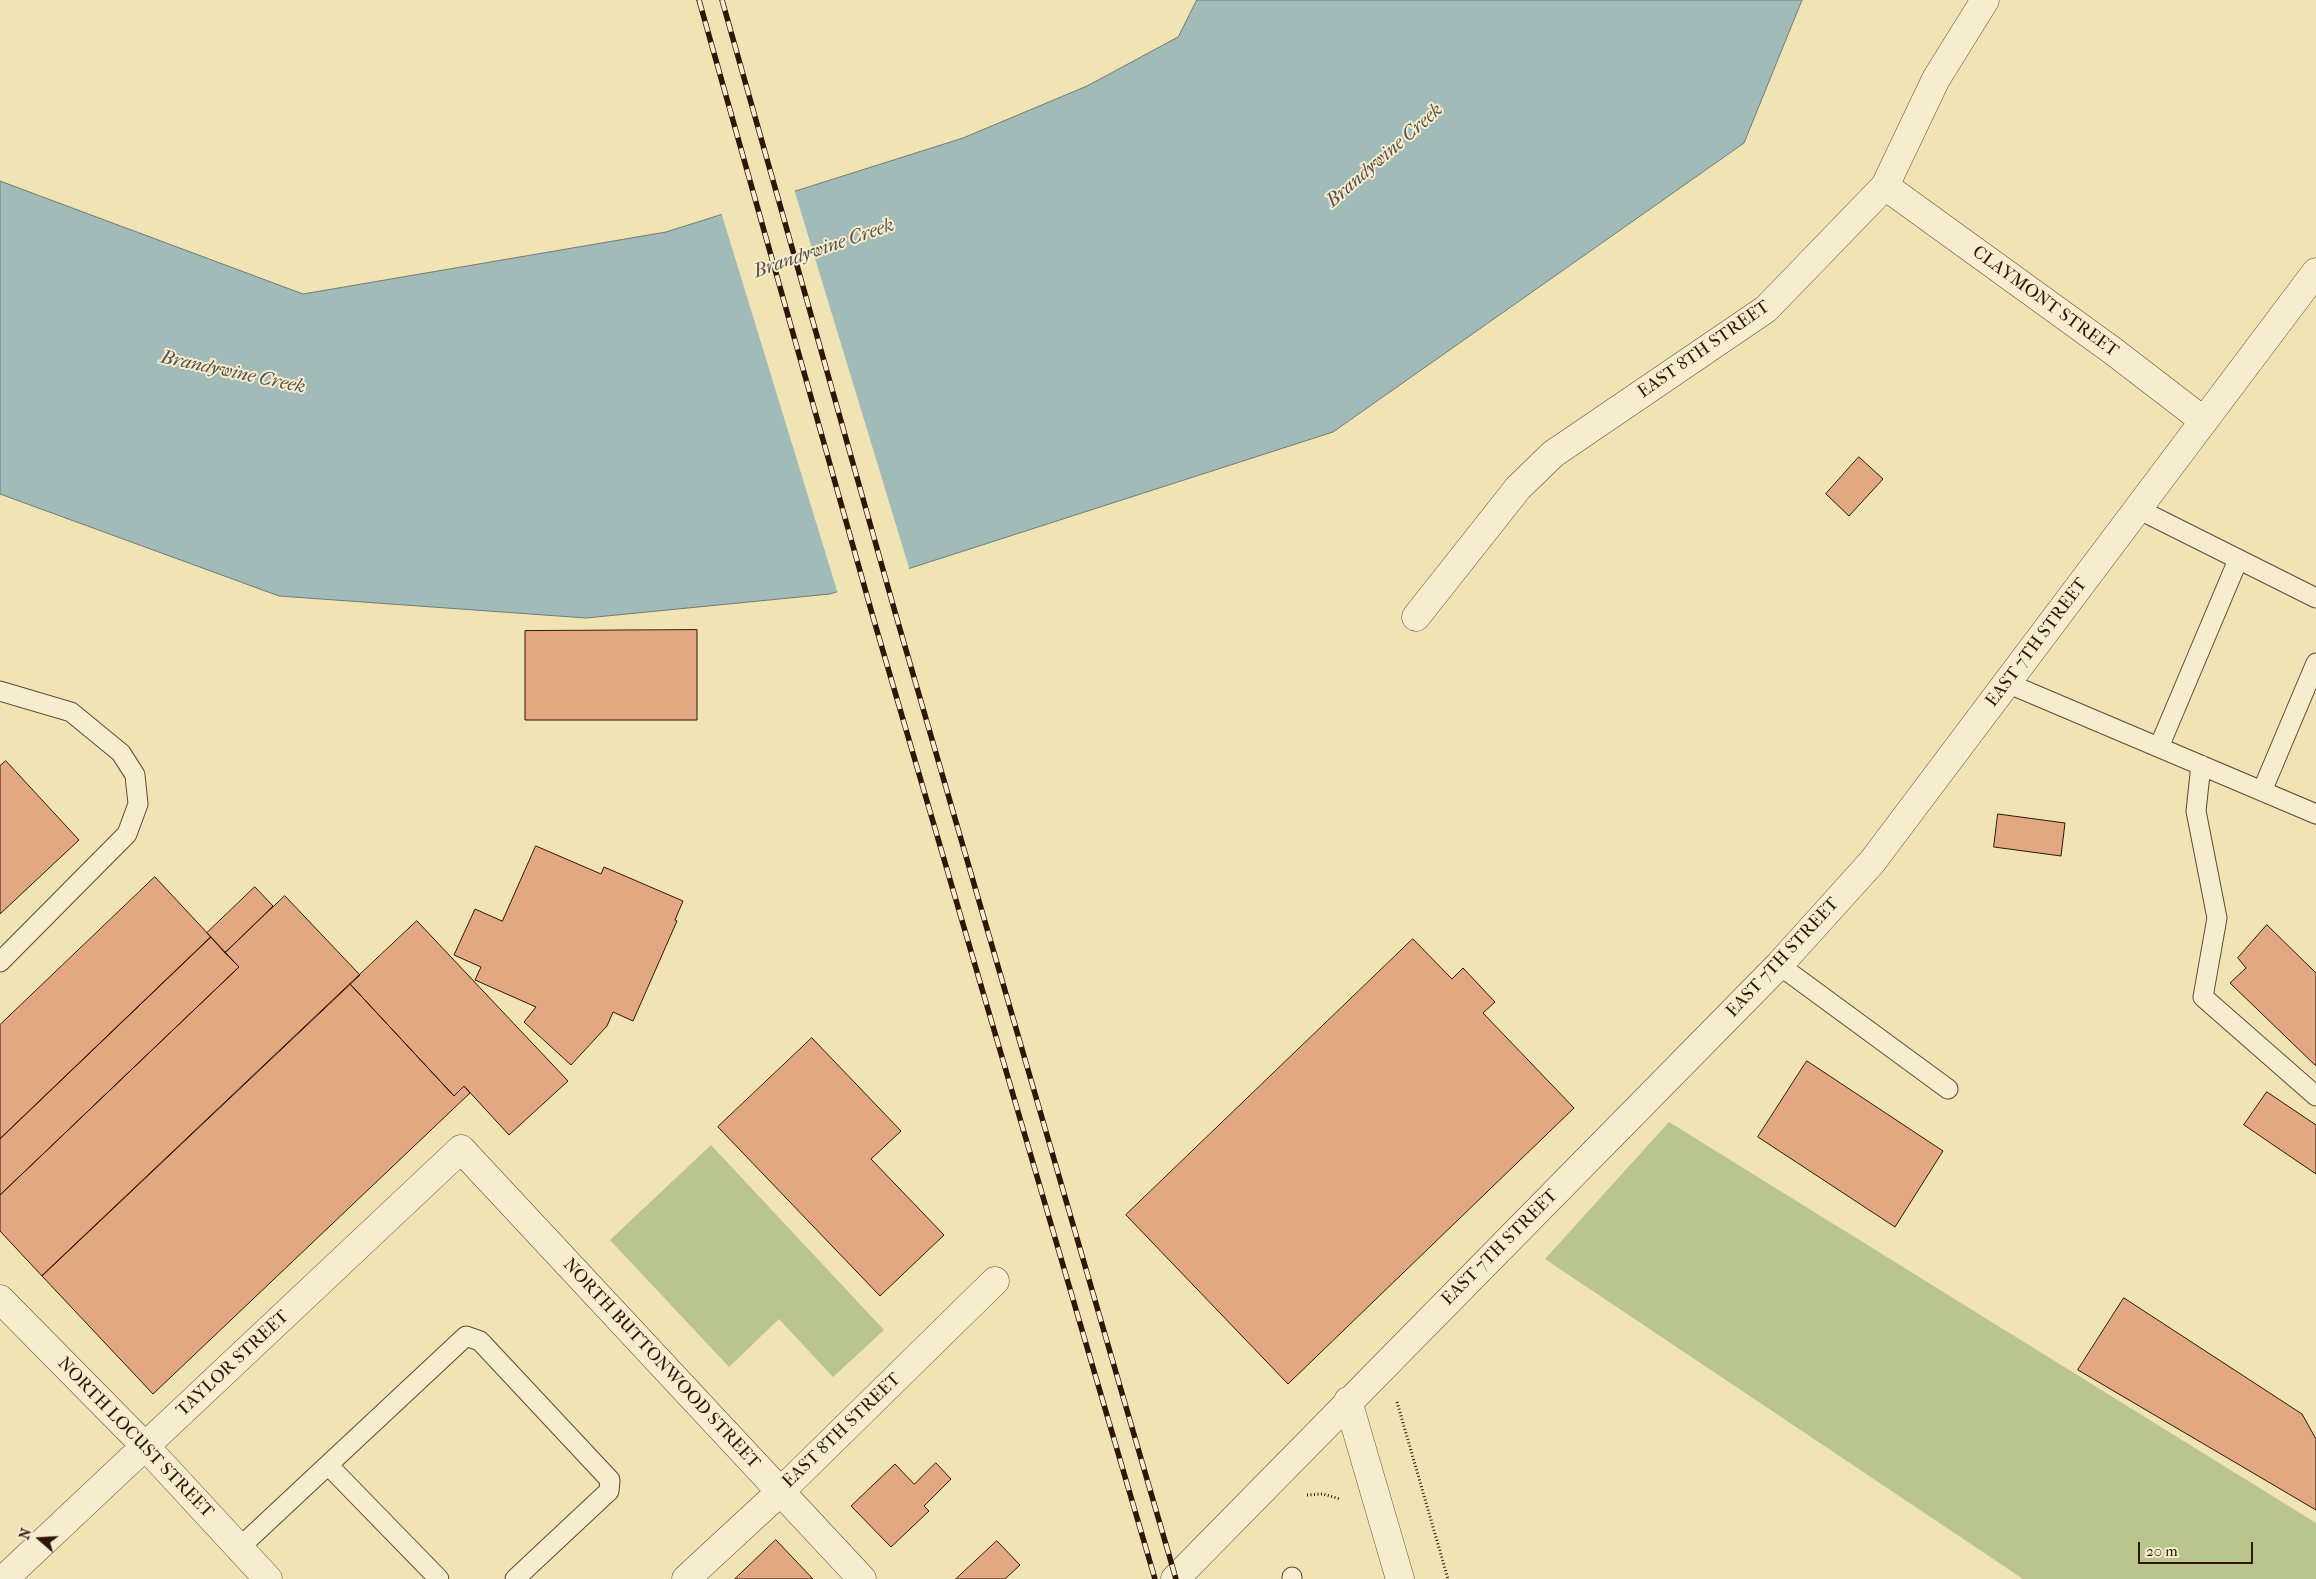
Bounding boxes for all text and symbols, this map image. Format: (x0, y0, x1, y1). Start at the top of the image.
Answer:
water label: Brandywine Creek (1322, 99, 1448, 213)
water label: Brandywine Creek (751, 214, 897, 284)
street label: CLAYMONT STREET (1968, 242, 2122, 362)
street label: EAST 8TH STREET (1634, 296, 1774, 404)
water label: Brandywine Creek (159, 347, 307, 399)
street label: EAST 7TH STREET (1982, 574, 2092, 712)
street label: EAST 7TH STREET (1722, 894, 1844, 1022)
street label: EAST 7TH STREET (1437, 1185, 1563, 1311)
street label: NORTH BUTTONWOOD STREET (558, 1254, 764, 1474)
street label: TAYLOR STREET (172, 1306, 294, 1422)
street label: NORTH LOCUST STREET (52, 1353, 218, 1523)
street label: EAST 8TH STREET (778, 1369, 906, 1493)
north arrow (15, 1514, 65, 1564)
text: N (16, 1526, 35, 1542)
scale bar (2141, 1532, 2256, 1564)
text: 20 m (2146, 1542, 2178, 1560)

